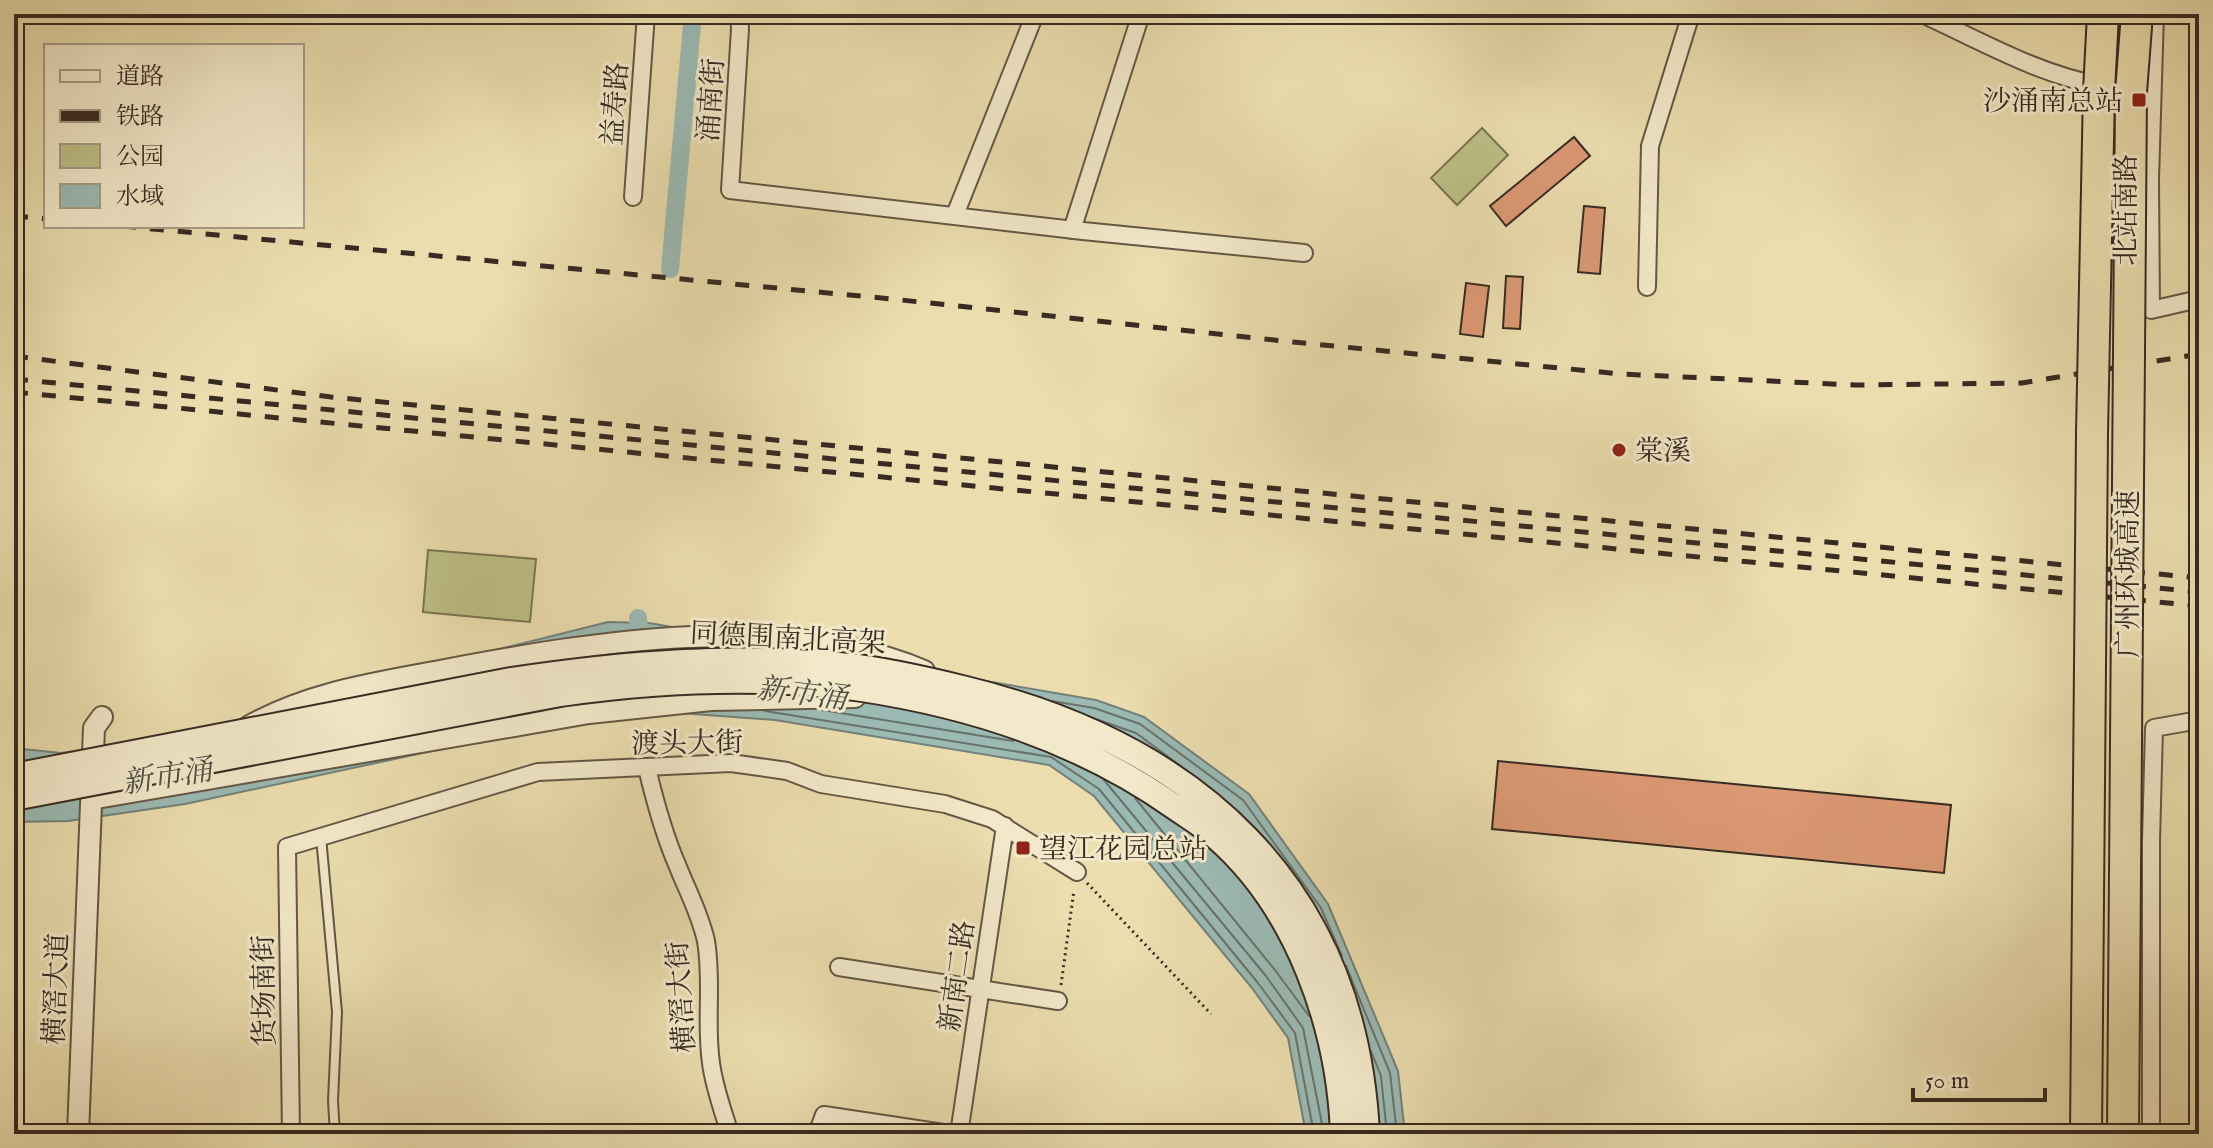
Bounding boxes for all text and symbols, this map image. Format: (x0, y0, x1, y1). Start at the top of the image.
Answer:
legend (44, 44, 304, 228)
street label: 涌南街 (692, 57, 733, 143)
street label: 益寿路 (596, 61, 637, 147)
text: 道路 (116, 62, 164, 93)
place label: 沙涌南总站 (1983, 85, 2123, 120)
marker: 沙涌南总站 (2130, 91, 2148, 109)
text: 铁路 (116, 102, 164, 133)
text: 公园 (116, 142, 164, 173)
street label: 北站南路 (2110, 154, 2145, 266)
text: 水域 (116, 182, 164, 213)
place label: 棠溪 (1635, 435, 1691, 470)
marker: 棠溪 (1610, 441, 1628, 459)
street label: 广州环城高速 (2112, 490, 2147, 658)
street label: 同德围南北高架 (689, 617, 887, 662)
water label: 新市涌 (755, 671, 852, 720)
street label: 渡头大街 (631, 726, 743, 763)
water label: 新市涌 (120, 752, 218, 804)
place label: 望江花园总站 (1039, 833, 1207, 868)
marker: 望江花园总站 (1014, 839, 1032, 857)
street label: 新南二路 (933, 918, 984, 1034)
street label: 横滘大道 (38, 933, 77, 1046)
street label: 货场南街 (247, 935, 284, 1047)
street label: 横滘大街 (661, 940, 704, 1054)
scale bar (1913, 1052, 2045, 1102)
text: 50 m (1925, 1066, 1969, 1097)

